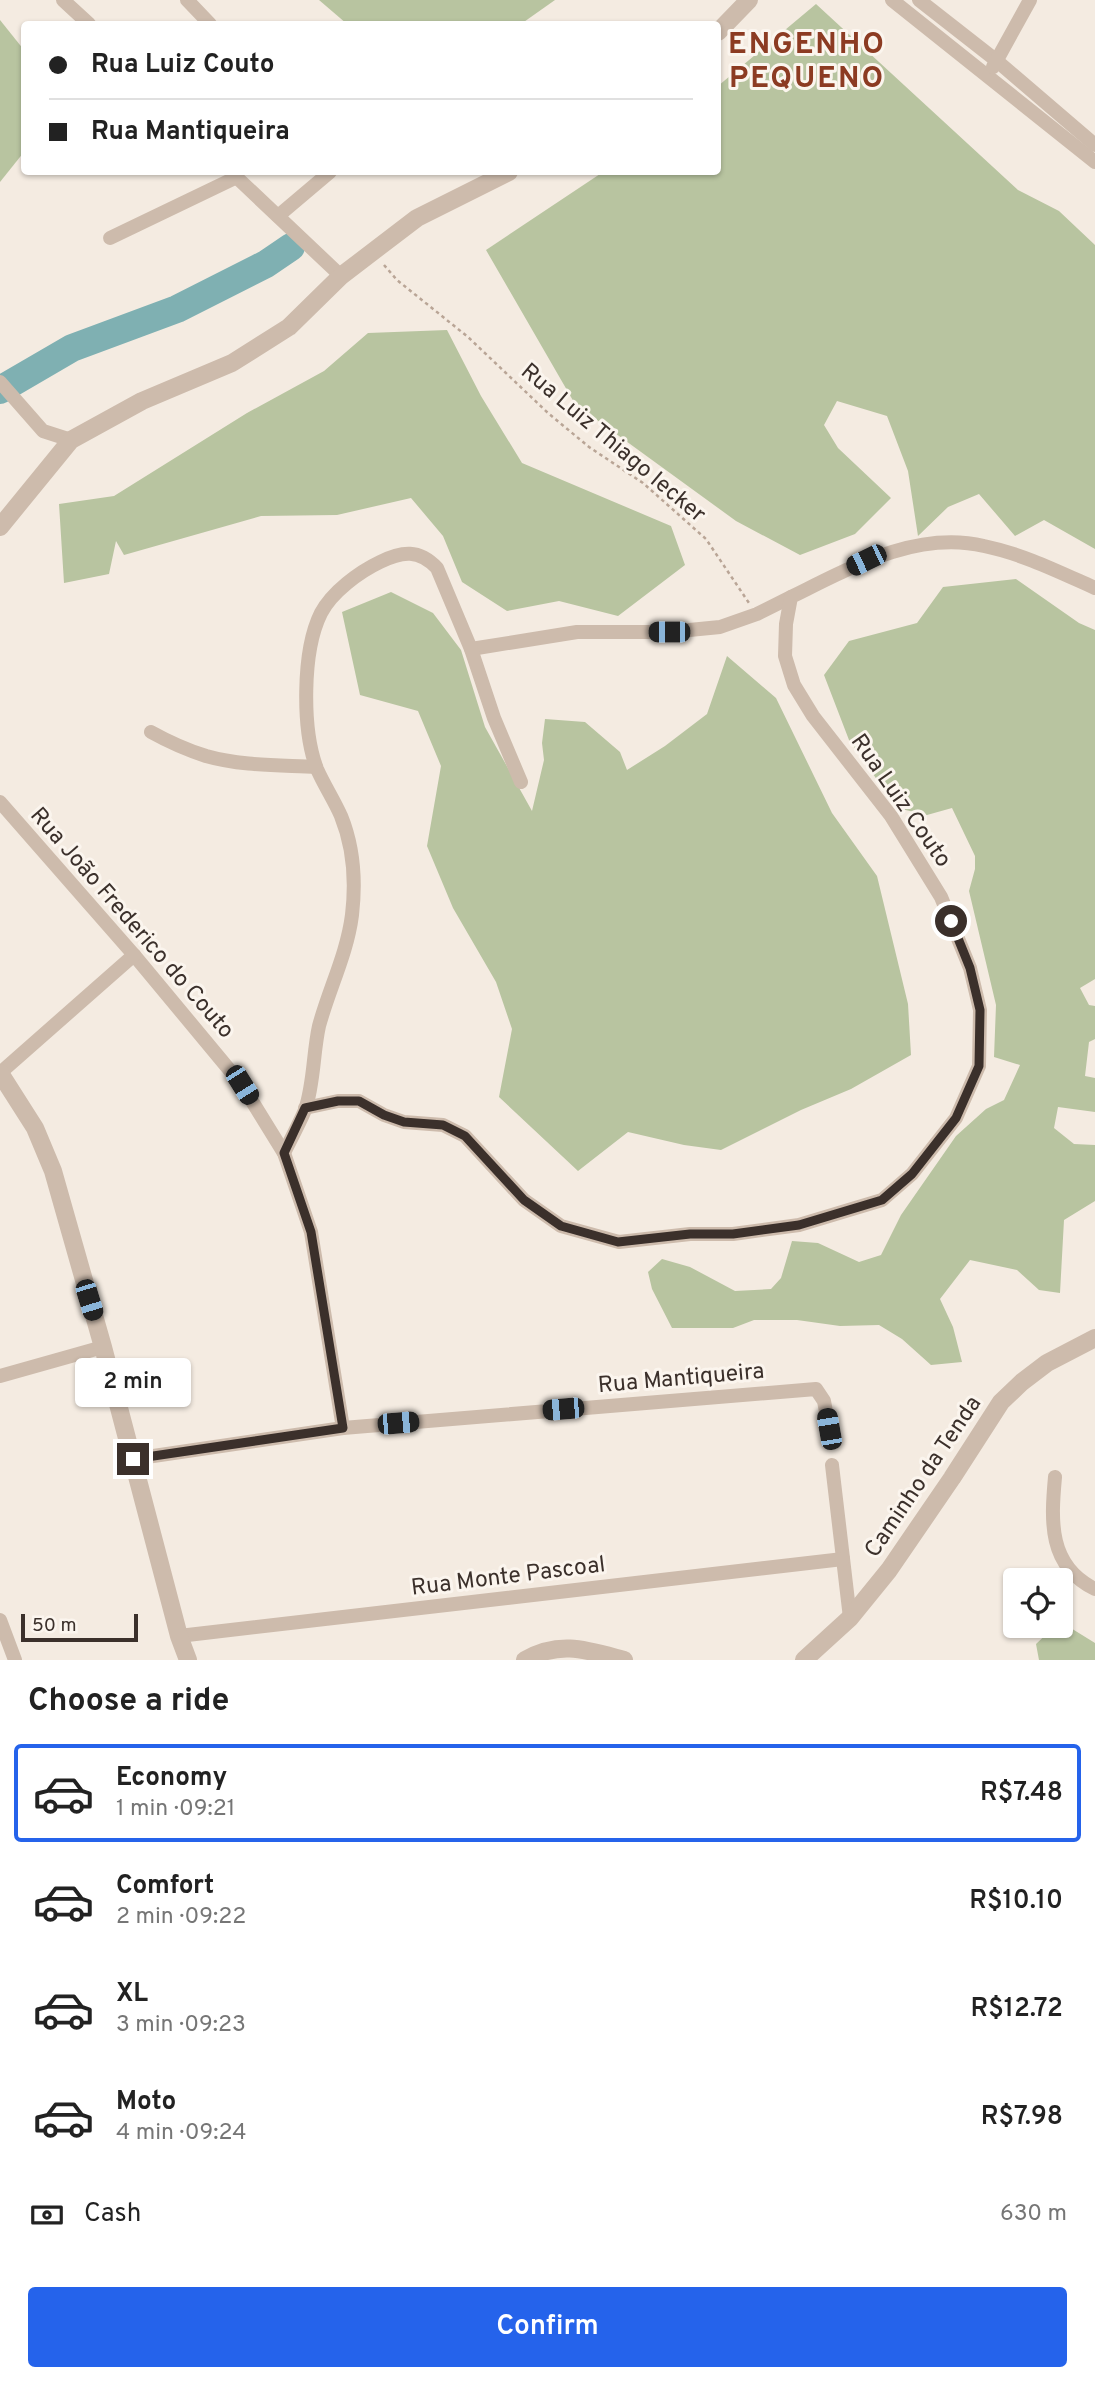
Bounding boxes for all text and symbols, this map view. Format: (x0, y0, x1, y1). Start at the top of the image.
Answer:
district label: ENGENHO PEQUENO (728, 27, 886, 98)
text: Rua Luiz Couto (91, 49, 274, 82)
text: Rua Mantiqueira (91, 116, 290, 149)
street label: Rua Luiz Thiago Iecker (514, 358, 711, 530)
car (843, 541, 890, 579)
car (649, 622, 691, 643)
street label: Rua Luiz Couto (843, 729, 957, 874)
street label: Rua João Frederico do Couto (23, 802, 239, 1045)
route start (935, 905, 967, 937)
car (222, 1062, 263, 1108)
car (73, 1277, 106, 1323)
callout: 2 min (75, 1358, 191, 1406)
street label: Rua Mantiqueira (597, 1358, 766, 1401)
text: 2 min (103, 1368, 163, 1397)
street label: Caminho da Tenda (859, 1391, 989, 1564)
car (542, 1397, 585, 1421)
car (816, 1406, 843, 1452)
car (377, 1411, 420, 1435)
route end (117, 1443, 149, 1475)
street label: Rua Monte Pascoal (410, 1551, 607, 1604)
map controls (1003, 1568, 1073, 1638)
button: locate (1003, 1568, 1073, 1638)
scale bar (21, 1611, 138, 1643)
text: 50 m (32, 1614, 77, 1638)
text: Choose a ride (28, 1682, 229, 1722)
icon: car (32, 1762, 95, 1825)
text: Economy (116, 1762, 227, 1795)
text: R$7.48 (980, 1777, 1063, 1810)
text: 1 min · 09:21 (116, 1795, 235, 1824)
icon: car (32, 1870, 95, 1933)
text: Comfort (116, 1870, 214, 1903)
text: R$10.10 (969, 1885, 1063, 1918)
text: 2 min · 09:22 (116, 1903, 246, 1932)
icon: car (32, 1978, 95, 2041)
text: XL (116, 1978, 148, 2011)
text: R$12.72 (971, 1993, 1063, 2026)
text: 3 min · 09:23 (116, 2011, 246, 2040)
icon: car (32, 2086, 95, 2149)
text: Moto (116, 2086, 176, 2119)
text: R$7.98 (981, 2101, 1063, 2134)
text: 4 min · 09:24 (116, 2119, 247, 2148)
icon: cash (28, 2196, 66, 2234)
text: Cash (84, 2198, 141, 2231)
text: 630 m (1000, 2200, 1067, 2229)
button: Confirm (28, 2287, 1067, 2367)

